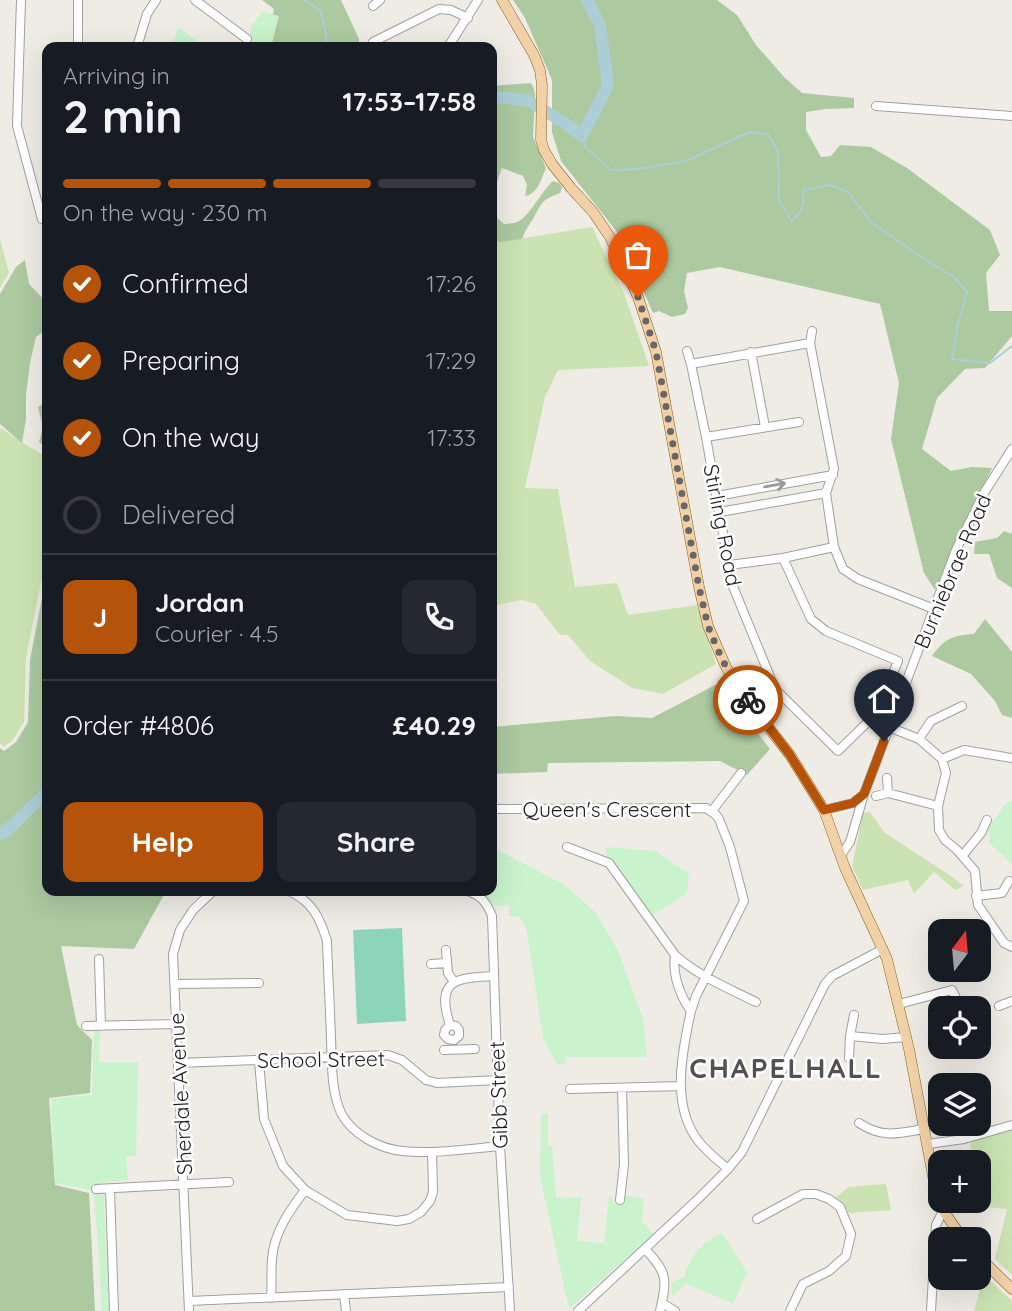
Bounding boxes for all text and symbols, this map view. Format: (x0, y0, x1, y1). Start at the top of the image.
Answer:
text: Arriving in (63, 61, 170, 90)
text: 17:53–17:58 (342, 85, 476, 118)
text: 2 min (63, 87, 183, 145)
text: On the way · 230 m (63, 198, 268, 227)
pin (608, 225, 668, 297)
icon: bag (619, 236, 657, 274)
icon: check (63, 265, 101, 303)
text: Confirmed (122, 267, 249, 300)
text: 17:26 (426, 269, 476, 298)
icon: check (63, 342, 101, 380)
text: Preparing (122, 344, 240, 377)
text: 17:29 (426, 346, 476, 375)
icon: check (63, 419, 101, 457)
text: On the way (122, 421, 260, 454)
text: 17:33 (427, 423, 476, 452)
street label: Stirling Road (698, 462, 748, 588)
one-way arrow (763, 478, 786, 492)
street label: Burniebrae Road (908, 490, 996, 652)
text: Delivered (122, 498, 235, 531)
button: phone (402, 580, 476, 654)
text: Jordan (155, 586, 244, 619)
text: J (93, 601, 107, 634)
text: Courier · 4.5 (155, 619, 279, 648)
courier (713, 665, 783, 735)
pin (854, 669, 914, 741)
icon: home (865, 680, 903, 718)
icon: bike (729, 681, 767, 719)
text: Order #4806 (63, 709, 214, 742)
text: £40.29 (392, 709, 476, 742)
street label: Queen's Crescent (523, 796, 691, 822)
button: Help (63, 802, 263, 882)
button: Share (277, 802, 476, 882)
north arrow (928, 919, 990, 982)
map controls (928, 919, 991, 1290)
button: locate (928, 996, 991, 1059)
street label: Sherdale Avenue (163, 1012, 197, 1176)
street label: Gibb Street (483, 1041, 513, 1149)
street label: School Street (257, 1045, 385, 1073)
district label: CHAPELHALL (689, 1050, 883, 1085)
button: layers (928, 1073, 991, 1136)
button: + (928, 1150, 991, 1213)
button: − (928, 1227, 991, 1290)

